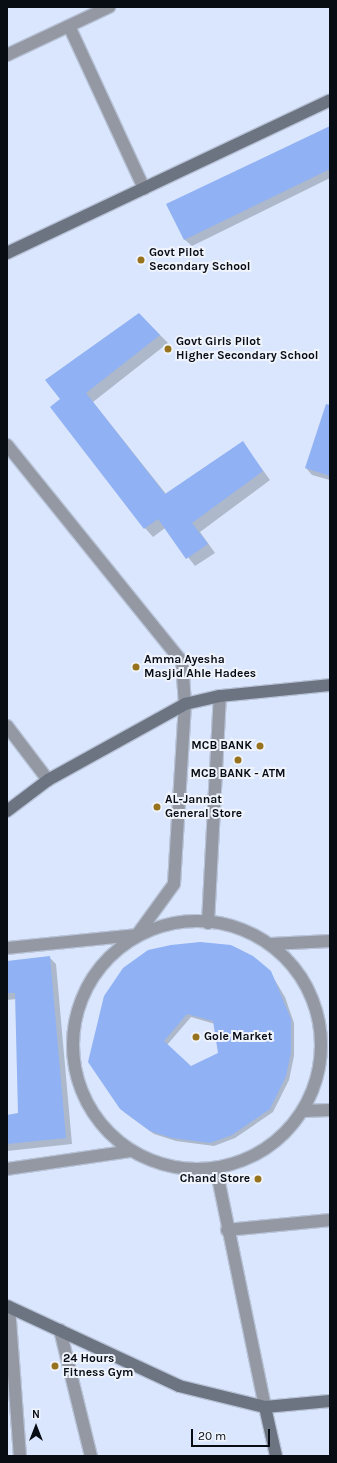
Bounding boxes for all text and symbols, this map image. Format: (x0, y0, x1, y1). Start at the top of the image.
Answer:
place label: Govt Pilot Secondary School (149, 246, 251, 274)
marker: Govt Pilot Secondary School (136, 255, 146, 265)
place label: Govt Girls Pilot Higher Secondary School (176, 335, 318, 363)
marker: Govt Girls Pilot Higher Secondary School (163, 344, 173, 354)
place label: Amma Ayesha Masjid Ahle Hadees (144, 653, 256, 681)
marker: Amma Ayesha Masjid Ahle Hadees (131, 662, 141, 672)
place label: MCB BANK (191, 739, 252, 753)
marker: MCB BANK (255, 741, 265, 751)
marker: MCB BANK - ATM (233, 755, 243, 765)
place label: MCB BANK - ATM (190, 767, 286, 781)
place label: AL-Jannat General Store (165, 793, 242, 821)
marker: AL-Jannat General Store (152, 802, 162, 812)
place label: Gole Market (204, 1030, 272, 1044)
marker: Gole Market (191, 1032, 201, 1042)
place label: Chand Store (180, 1172, 250, 1186)
marker: Chand Store (253, 1174, 263, 1184)
place label: 24 Hours Fitness Gym (63, 1352, 133, 1380)
marker: 24 Hours Fitness Gym (50, 1361, 60, 1371)
north arrow (16, 1407, 56, 1447)
text: N (32, 1408, 40, 1421)
scale bar (193, 1421, 272, 1447)
text: 20 m (198, 1429, 226, 1443)

